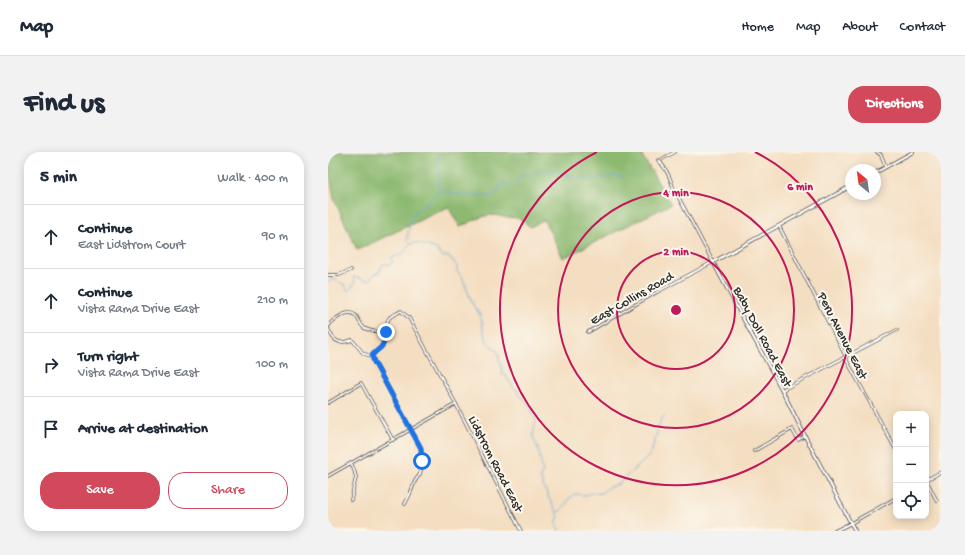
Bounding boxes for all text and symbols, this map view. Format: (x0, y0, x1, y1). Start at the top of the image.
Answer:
text: Map (20, 16, 53, 39)
text: Home (742, 19, 774, 36)
text: Map (796, 19, 820, 36)
text: About (842, 19, 878, 36)
text: Contact (900, 19, 945, 36)
button: Directions (848, 86, 941, 123)
text: Find us (24, 88, 104, 121)
north arrow (845, 164, 881, 200)
text: 5 min (40, 168, 77, 188)
text: Walk · 400 m (218, 171, 288, 186)
text: 6 min (787, 181, 813, 195)
text: 4 min (662, 187, 689, 201)
text: Continue (78, 220, 132, 238)
icon: ahead (40, 226, 62, 248)
text: 90 m (262, 229, 288, 244)
text: East Lidstrom Court (78, 238, 185, 253)
text: 2 min (663, 246, 689, 260)
street label: East Collins Road (588, 269, 678, 329)
text: Continue (78, 284, 132, 302)
street label: Baby Doll Road East (729, 284, 795, 391)
street label: Peru Avenue East (813, 289, 871, 383)
icon: ahead (40, 290, 62, 312)
text: 210 m (257, 293, 288, 308)
text: Vista Rama Drive East (78, 302, 199, 317)
centre of rings (669, 303, 683, 317)
route end (377, 323, 395, 341)
text: Turn right (78, 348, 138, 366)
icon: right (40, 354, 62, 376)
text: 100 m (256, 357, 288, 372)
text: Vista Rama Drive East (78, 366, 199, 381)
map controls (893, 411, 929, 519)
button: + (893, 411, 929, 447)
street label: Lidstrom Road East (464, 414, 526, 516)
icon: arrive (40, 418, 62, 440)
text: Arrive at destination (78, 420, 208, 438)
button: − (893, 447, 929, 483)
route start (413, 452, 431, 470)
button: Save (40, 472, 160, 509)
button: Share (168, 472, 288, 509)
button: locate (893, 483, 929, 519)

